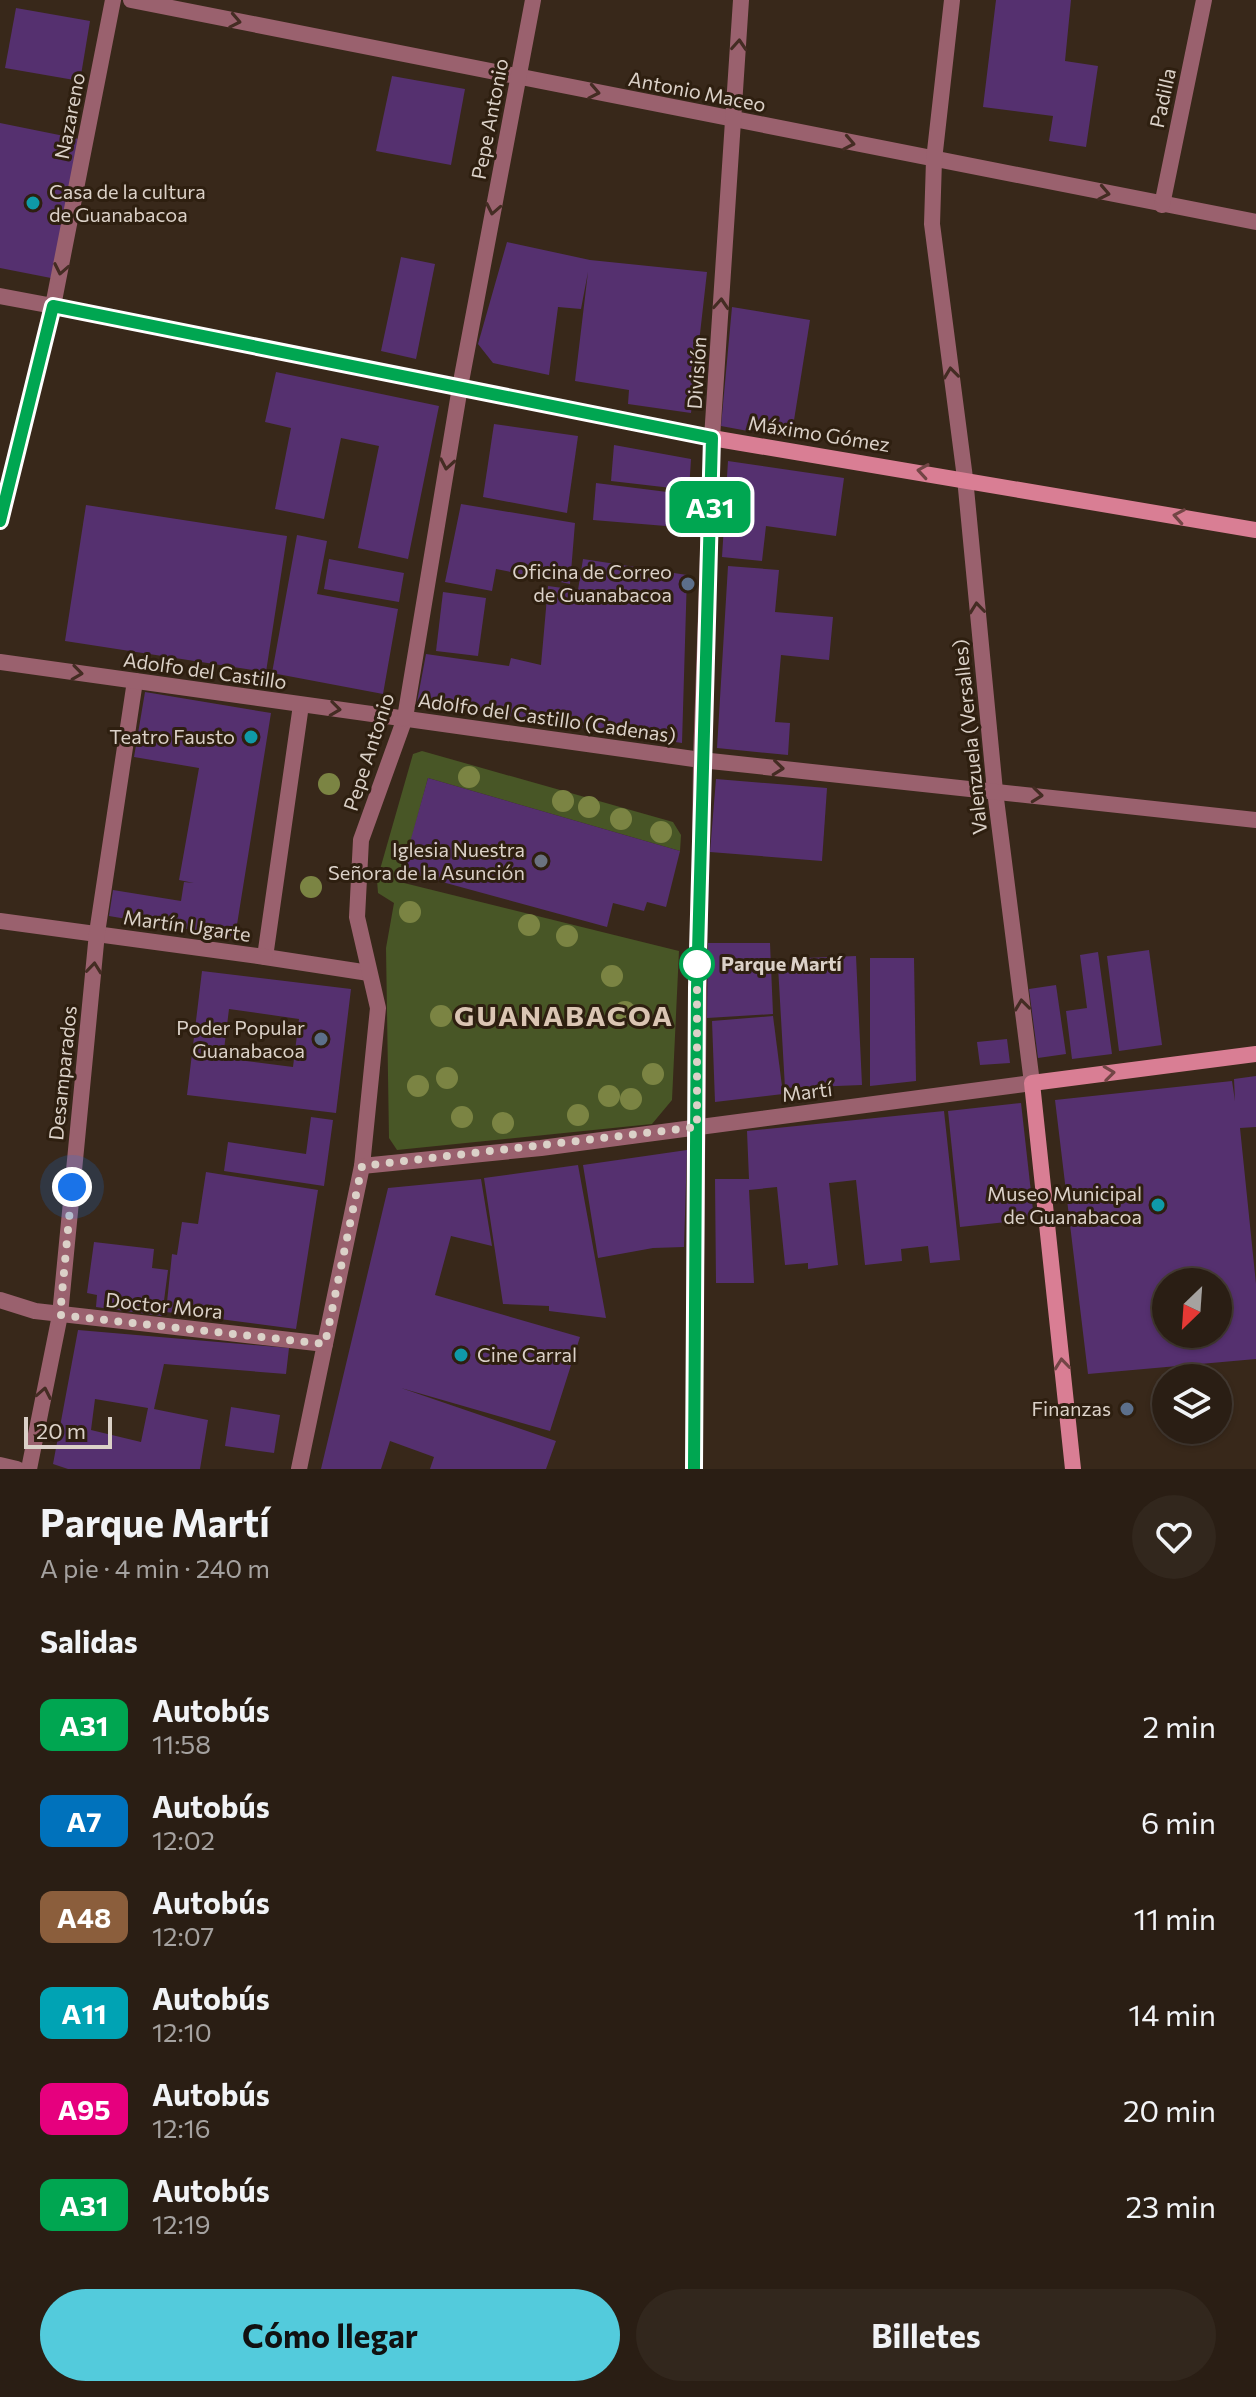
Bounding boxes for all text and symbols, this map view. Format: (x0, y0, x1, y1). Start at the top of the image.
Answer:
one-way arrow (228, 11, 241, 28)
one-way arrow (730, 38, 747, 51)
street label: Pepe Antonio (466, 56, 513, 181)
street label: Antonio Maceo (626, 66, 768, 116)
street label: Padilla (1144, 66, 1180, 130)
street label: Nazareno (49, 71, 89, 161)
one-way arrow (587, 83, 601, 100)
one-way arrow (842, 134, 855, 151)
place label: Casa de la cultura de Guanabacoa (49, 179, 206, 226)
one-way arrow (1097, 184, 1111, 201)
marker: Casa de la cultura de Guanabacoa (24, 194, 42, 212)
one-way arrow (485, 202, 502, 215)
one-way arrow (53, 262, 70, 276)
one-way arrow (712, 297, 729, 310)
street label: División (681, 336, 711, 410)
one-way arrow (943, 366, 960, 380)
street label: Máximo Gómez (747, 410, 892, 456)
one-way arrow (439, 458, 456, 471)
one-way arrow (916, 464, 930, 481)
line badge: A31 (664, 481, 756, 533)
text: A31 (685, 490, 735, 524)
one-way arrow (1172, 509, 1186, 526)
place label: Oficina de Correo de Guanabacoa (512, 559, 672, 606)
marker: Oficina de Correo de Guanabacoa (679, 575, 697, 593)
one-way arrow (969, 601, 986, 614)
street label: Valenzuela (Versalles) (947, 638, 991, 836)
street label: Adolfo del Castillo (122, 647, 288, 693)
one-way arrow (70, 664, 84, 681)
street label: Adolfo del Castillo (Cadenas) (417, 687, 678, 747)
street label: Pepe Antonio (338, 690, 398, 814)
one-way arrow (329, 701, 342, 718)
place label: Teatro Fausto (109, 724, 235, 748)
marker: Teatro Fausto (242, 728, 260, 746)
one-way arrow (772, 760, 785, 777)
one-way arrow (1031, 787, 1044, 804)
place label: Iglesia Nuestra Señora de la Asunción (328, 837, 525, 884)
marker: Iglesia Nuestra Señora de la Asunción (532, 852, 550, 870)
street label: Martín Ugarte (122, 904, 252, 946)
marker: Parque Martí (680, 947, 714, 981)
place label: Parque Martí (721, 951, 843, 975)
one-way arrow (85, 961, 102, 974)
district label: GUANABACOA (454, 998, 674, 1032)
one-way arrow (1014, 998, 1031, 1012)
street label: Desamparados (43, 1004, 81, 1141)
place label: Poder Popular Guanabacoa (176, 1015, 305, 1062)
marker: Poder Popular Guanabacoa (312, 1030, 330, 1048)
one-way arrow (1102, 1065, 1116, 1082)
street label: Martí (780, 1076, 834, 1106)
your location (52, 1167, 92, 1207)
place label: Museo Municipal de Guanabacoa (987, 1181, 1142, 1228)
marker: Museo Municipal de Guanabacoa (1149, 1196, 1167, 1214)
north arrow (1152, 1268, 1232, 1348)
map controls (1152, 1268, 1232, 1444)
street label: Doctor Mora (104, 1287, 224, 1323)
place label: Cine Carral (477, 1342, 577, 1366)
marker: Cine Carral (452, 1346, 470, 1364)
one-way arrow (1054, 1357, 1071, 1370)
button: layers (1152, 1364, 1232, 1444)
one-way arrow (35, 1386, 52, 1400)
place label: Finanzas (1032, 1396, 1111, 1420)
marker: Finanzas (1118, 1400, 1136, 1418)
scale bar (24, 1413, 112, 1449)
text: 20 m (36, 1417, 86, 1444)
button: heart (1132, 1495, 1216, 1579)
text: Parque Martí (40, 1498, 270, 1545)
text: A pie · 4 min · 240 m (40, 1552, 270, 1583)
text: Salidas (40, 1622, 138, 1659)
text: Autobús (152, 1691, 270, 1728)
text: 2 min (1143, 1707, 1216, 1744)
text: A31 (59, 1708, 109, 1742)
text: 11:58 (152, 1728, 211, 1759)
text: Autobús (152, 1787, 270, 1824)
text: 6 min (1141, 1803, 1216, 1840)
text: A7 (66, 1804, 102, 1838)
text: 12:02 (152, 1824, 215, 1855)
text: Autobús (152, 1883, 270, 1920)
text: 11 min (1134, 1899, 1216, 1936)
text: A48 (57, 1900, 111, 1934)
text: 12:07 (152, 1920, 214, 1951)
text: Autobús (152, 1979, 270, 2016)
text: 14 min (1128, 1995, 1216, 2032)
text: A11 (61, 1996, 107, 2030)
text: 12:10 (152, 2016, 212, 2047)
text: Autobús (152, 2075, 270, 2112)
text: 20 min (1123, 2091, 1216, 2128)
text: A95 (58, 2092, 110, 2126)
text: 12:16 (152, 2112, 211, 2143)
text: Autobús (152, 2171, 270, 2208)
text: 23 min (1125, 2187, 1216, 2224)
text: A31 (59, 2188, 109, 2222)
text: 12:19 (152, 2208, 211, 2239)
button: Cómo llegar (40, 2289, 620, 2381)
button: Billetes (636, 2289, 1216, 2381)

